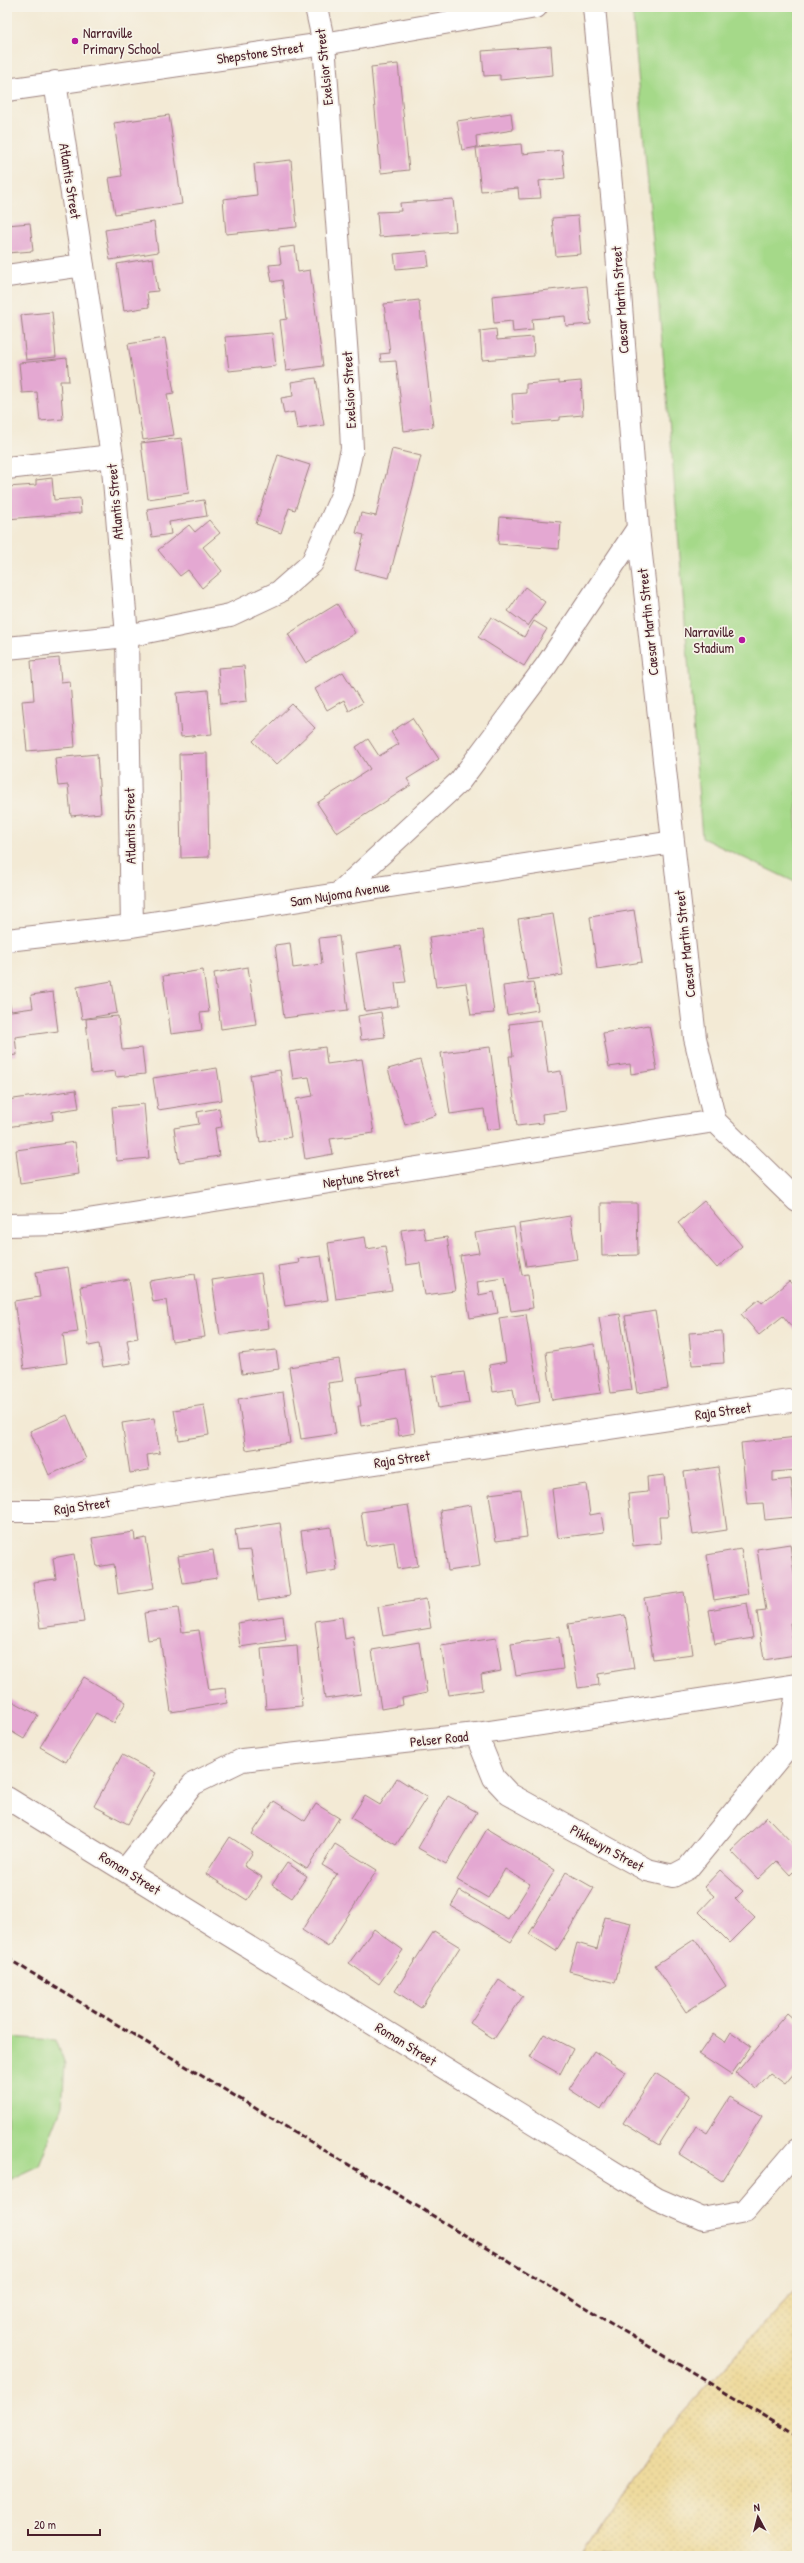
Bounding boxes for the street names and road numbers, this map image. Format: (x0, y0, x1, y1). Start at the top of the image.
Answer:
street label: Exelsior Street (310, 28, 337, 106)
street label: Shepstone Street (215, 37, 305, 69)
street label: Atlantis Street (55, 142, 86, 220)
street label: Caesar Martin Street (606, 246, 633, 354)
street label: Exelsior Street (337, 351, 360, 429)
street label: Atlantis Street (102, 463, 127, 541)
street label: Caesar Martin Street (632, 567, 663, 677)
street label: Atlantis Street (119, 787, 140, 864)
street label: Sam Nujoma Avenue (289, 876, 392, 912)
street label: Caesar Martin Street (669, 889, 700, 999)
street label: Neptune Street (321, 1161, 401, 1193)
street label: Raja Street (694, 1397, 753, 1425)
street label: Raja Street (373, 1445, 432, 1473)
street label: Raja Street (53, 1492, 112, 1520)
street label: Pelser Road (409, 1726, 470, 1751)
street label: Pikkewyn Street (566, 1819, 648, 1877)
street label: Roman Street (96, 1846, 165, 1899)
street label: Roman Street (372, 2017, 441, 2070)

